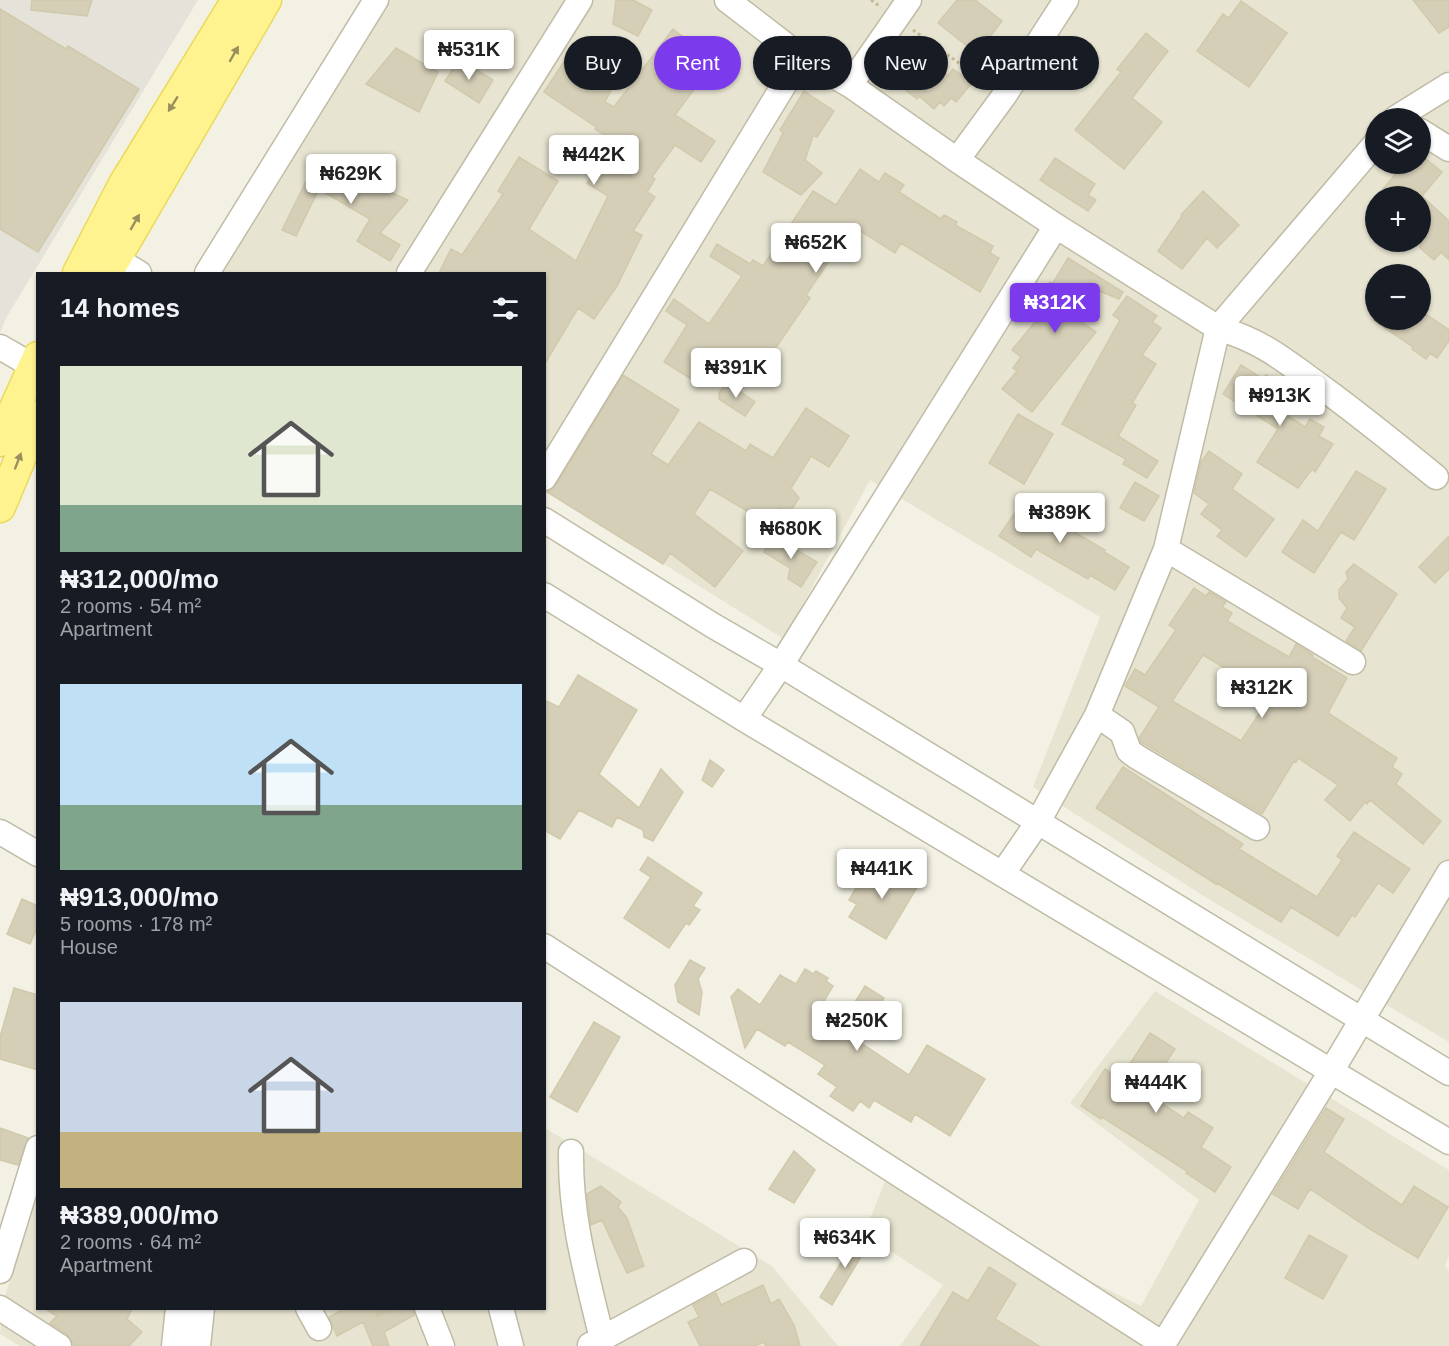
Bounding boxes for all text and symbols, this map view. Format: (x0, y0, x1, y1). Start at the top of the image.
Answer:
pin: ₦531K (427, 30, 511, 81)
chip: Buy (564, 36, 642, 90)
chip: Rent (654, 36, 741, 90)
chip: Filters (753, 36, 852, 90)
chip: New (864, 36, 948, 90)
chip: Apartment (960, 36, 1099, 90)
text: ₦531K (438, 38, 500, 60)
one-way arrow (229, 46, 240, 62)
one-way arrow (168, 96, 179, 112)
map controls (1365, 108, 1431, 330)
button: layers (1365, 108, 1431, 174)
pin: ₦442K (552, 135, 636, 186)
text: ₦442K (563, 143, 625, 165)
pin: ₦629K (309, 154, 393, 205)
text: ₦629K (320, 162, 382, 184)
button: + (1365, 186, 1431, 252)
one-way arrow (130, 214, 141, 230)
pin: ₦652K (774, 223, 858, 274)
text: ₦652K (785, 231, 847, 253)
button: − (1365, 264, 1431, 330)
pin: ₦312K (1013, 283, 1097, 334)
text: ₦312K (1024, 291, 1086, 313)
icon: filters (489, 292, 522, 325)
text: 14 homes (60, 293, 180, 323)
pin: ₦391K (694, 348, 778, 399)
text: ₦391K (705, 356, 767, 378)
pin: ₦913K (1238, 376, 1322, 427)
text: ₦913K (1249, 384, 1311, 406)
icon: home (237, 405, 345, 513)
one-way arrow (14, 452, 23, 470)
pin: ₦389K (1018, 493, 1102, 544)
text: ₦389K (1029, 501, 1091, 523)
pin: ₦680K (749, 509, 833, 560)
text: ₦680K (760, 517, 822, 539)
text: ₦312,000/mo (60, 564, 219, 594)
text: 2 rooms · 54 m² (60, 595, 201, 617)
text: Apartment (60, 618, 152, 640)
pin: ₦312K (1220, 668, 1304, 719)
text: ₦312K (1231, 676, 1293, 698)
icon: home (237, 723, 345, 831)
pin: ₦441K (840, 849, 924, 900)
text: ₦441K (851, 857, 913, 879)
text: ₦913,000/mo (60, 882, 219, 912)
text: 5 rooms · 178 m² (60, 913, 212, 935)
text: House (60, 936, 118, 958)
pin: ₦250K (815, 1001, 899, 1052)
text: ₦250K (826, 1009, 888, 1031)
icon: home (237, 1041, 345, 1149)
pin: ₦444K (1114, 1063, 1198, 1114)
text: ₦444K (1125, 1071, 1187, 1093)
text: ₦389,000/mo (60, 1200, 219, 1230)
pin: ₦634K (803, 1218, 887, 1269)
text: ₦634K (814, 1226, 876, 1248)
text: 2 rooms · 64 m² (60, 1231, 201, 1253)
text: Apartment (60, 1254, 152, 1276)

